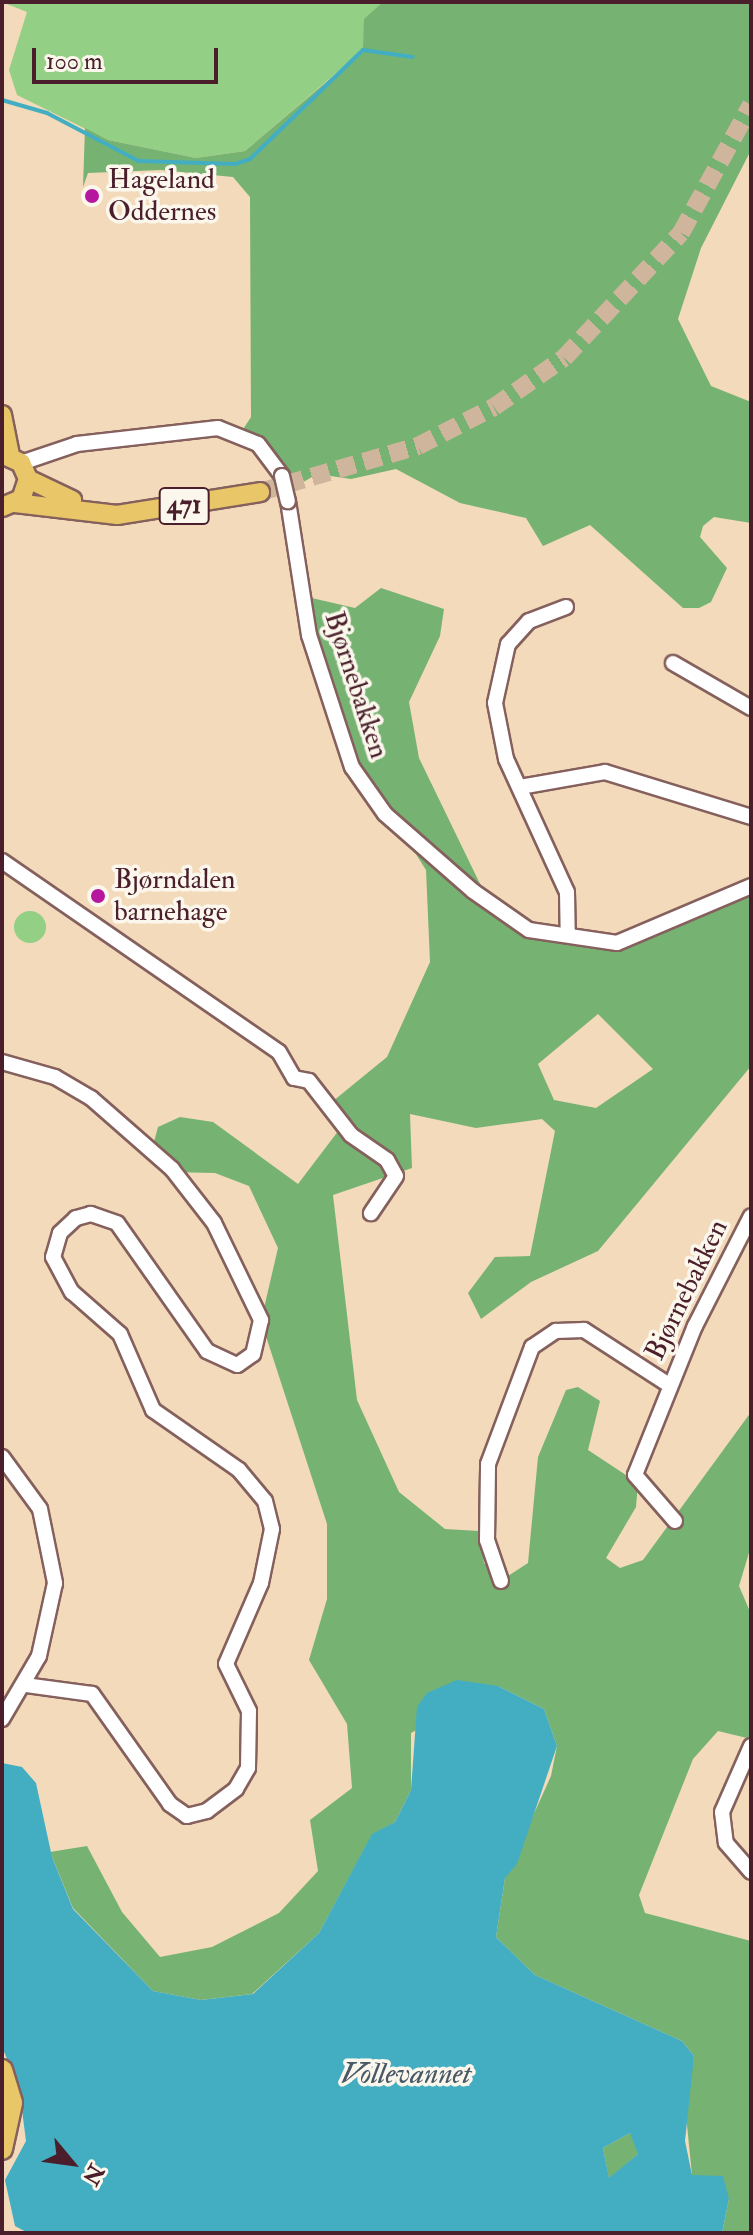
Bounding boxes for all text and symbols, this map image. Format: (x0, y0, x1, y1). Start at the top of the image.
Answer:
scale bar (36, 32, 222, 82)
text: 100 m (46, 46, 103, 77)
place label: Hageland Oddernes (108, 163, 216, 229)
marker: Hageland Oddernes (83, 187, 101, 205)
road number: 471 (158, 484, 210, 528)
street label: Bjørnebakken (316, 607, 396, 763)
place label: Bjørndalen barnehage (114, 863, 236, 929)
marker: Bjørndalen barnehage (89, 887, 107, 905)
street label: Bjørnebakken (638, 1214, 736, 1366)
water label: Vollevannet (341, 2056, 471, 2092)
north arrow (32, 2123, 112, 2203)
text: N (76, 2159, 110, 2190)

